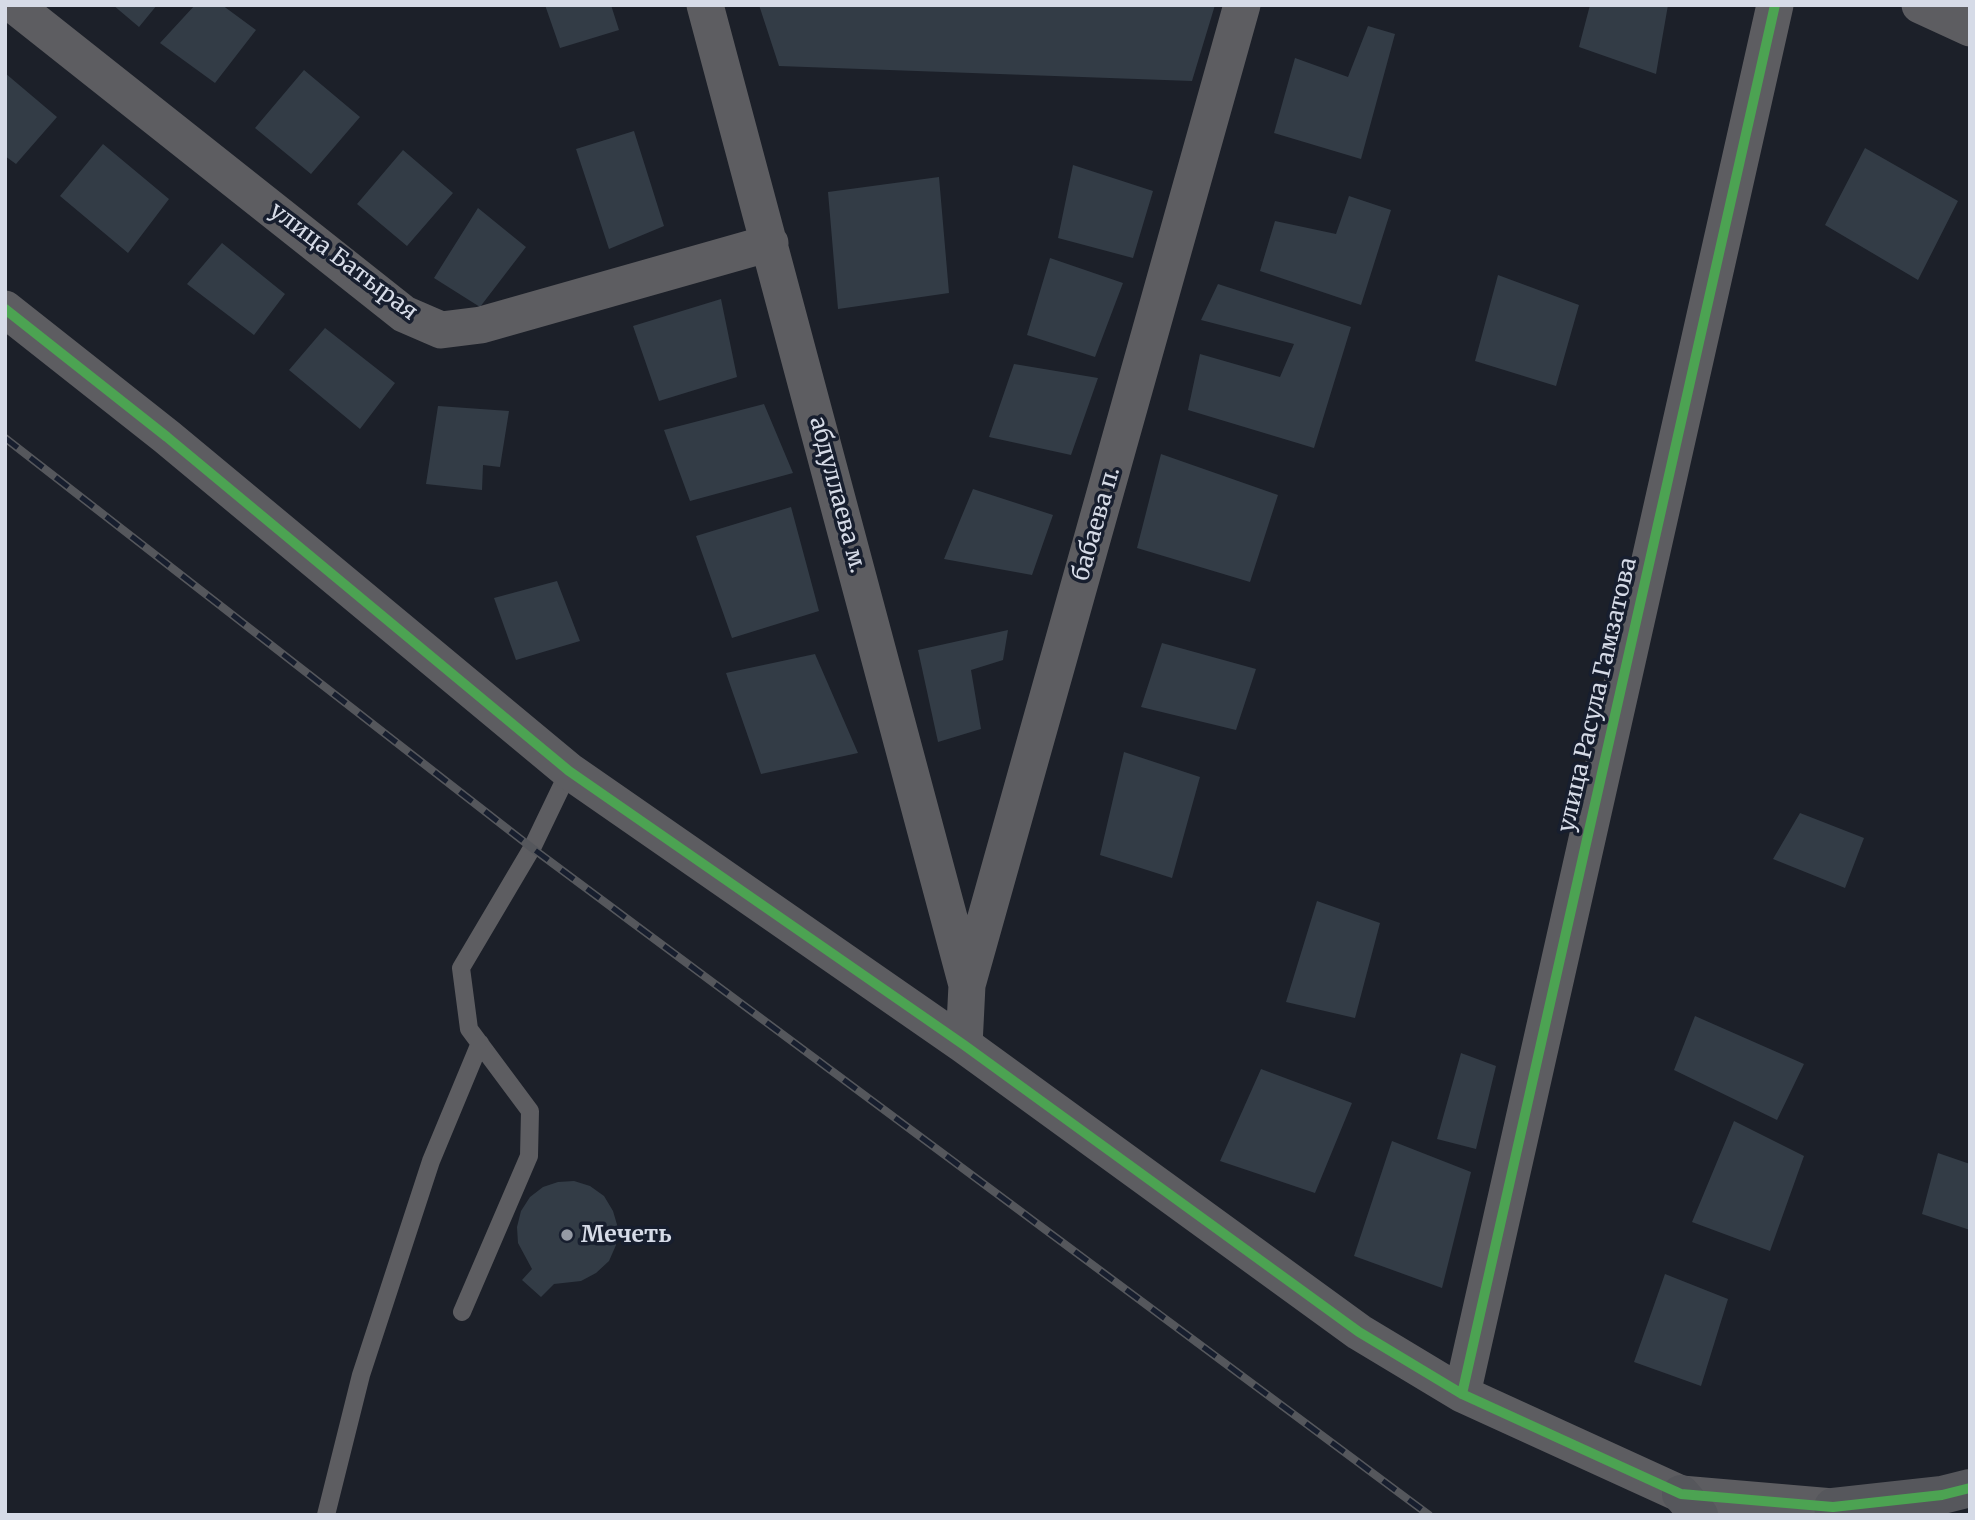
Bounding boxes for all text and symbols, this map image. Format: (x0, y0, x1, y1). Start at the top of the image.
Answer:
street label: улица Батырая (264, 197, 422, 327)
street label: абдуллаева м. (803, 414, 871, 576)
street label: бабаева п. (1068, 464, 1126, 584)
street label: улица Расула Гамзатова (1553, 555, 1643, 835)
place label: Мечеть (581, 1221, 671, 1249)
marker: Мечеть (559, 1227, 575, 1243)

